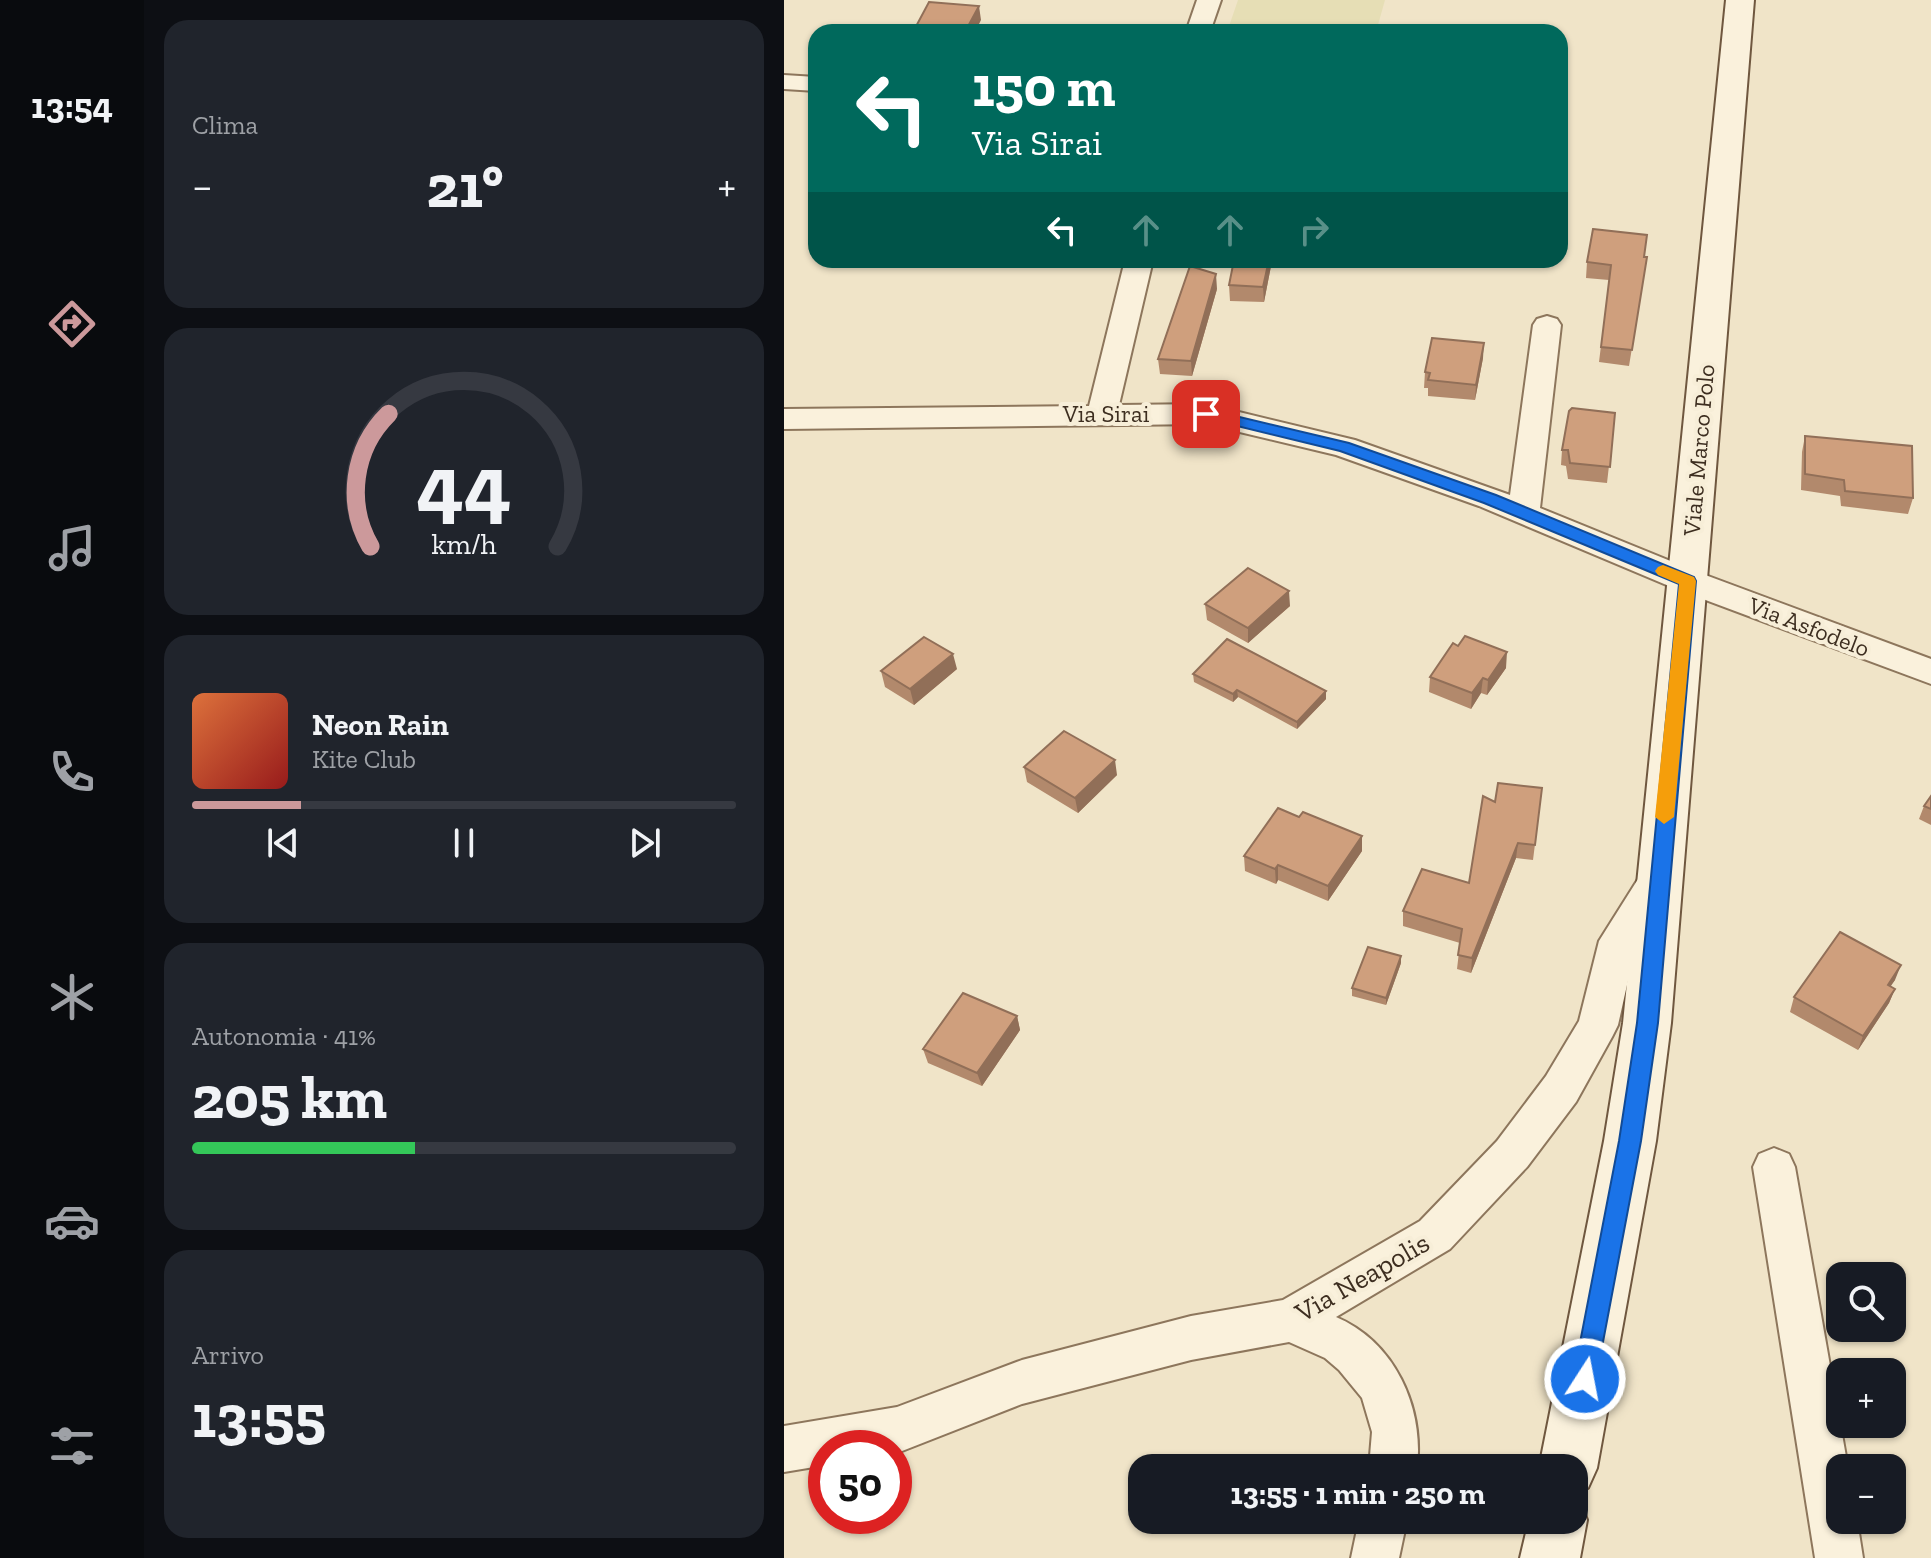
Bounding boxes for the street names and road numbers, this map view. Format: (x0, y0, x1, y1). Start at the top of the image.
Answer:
street label: Viale Marco Polo (1676, 363, 1720, 538)
street label: Via Sirai (1062, 399, 1150, 428)
street label: Via Asfodelo (1744, 590, 1874, 663)
street label: Via Neapolis (1288, 1226, 1435, 1330)

